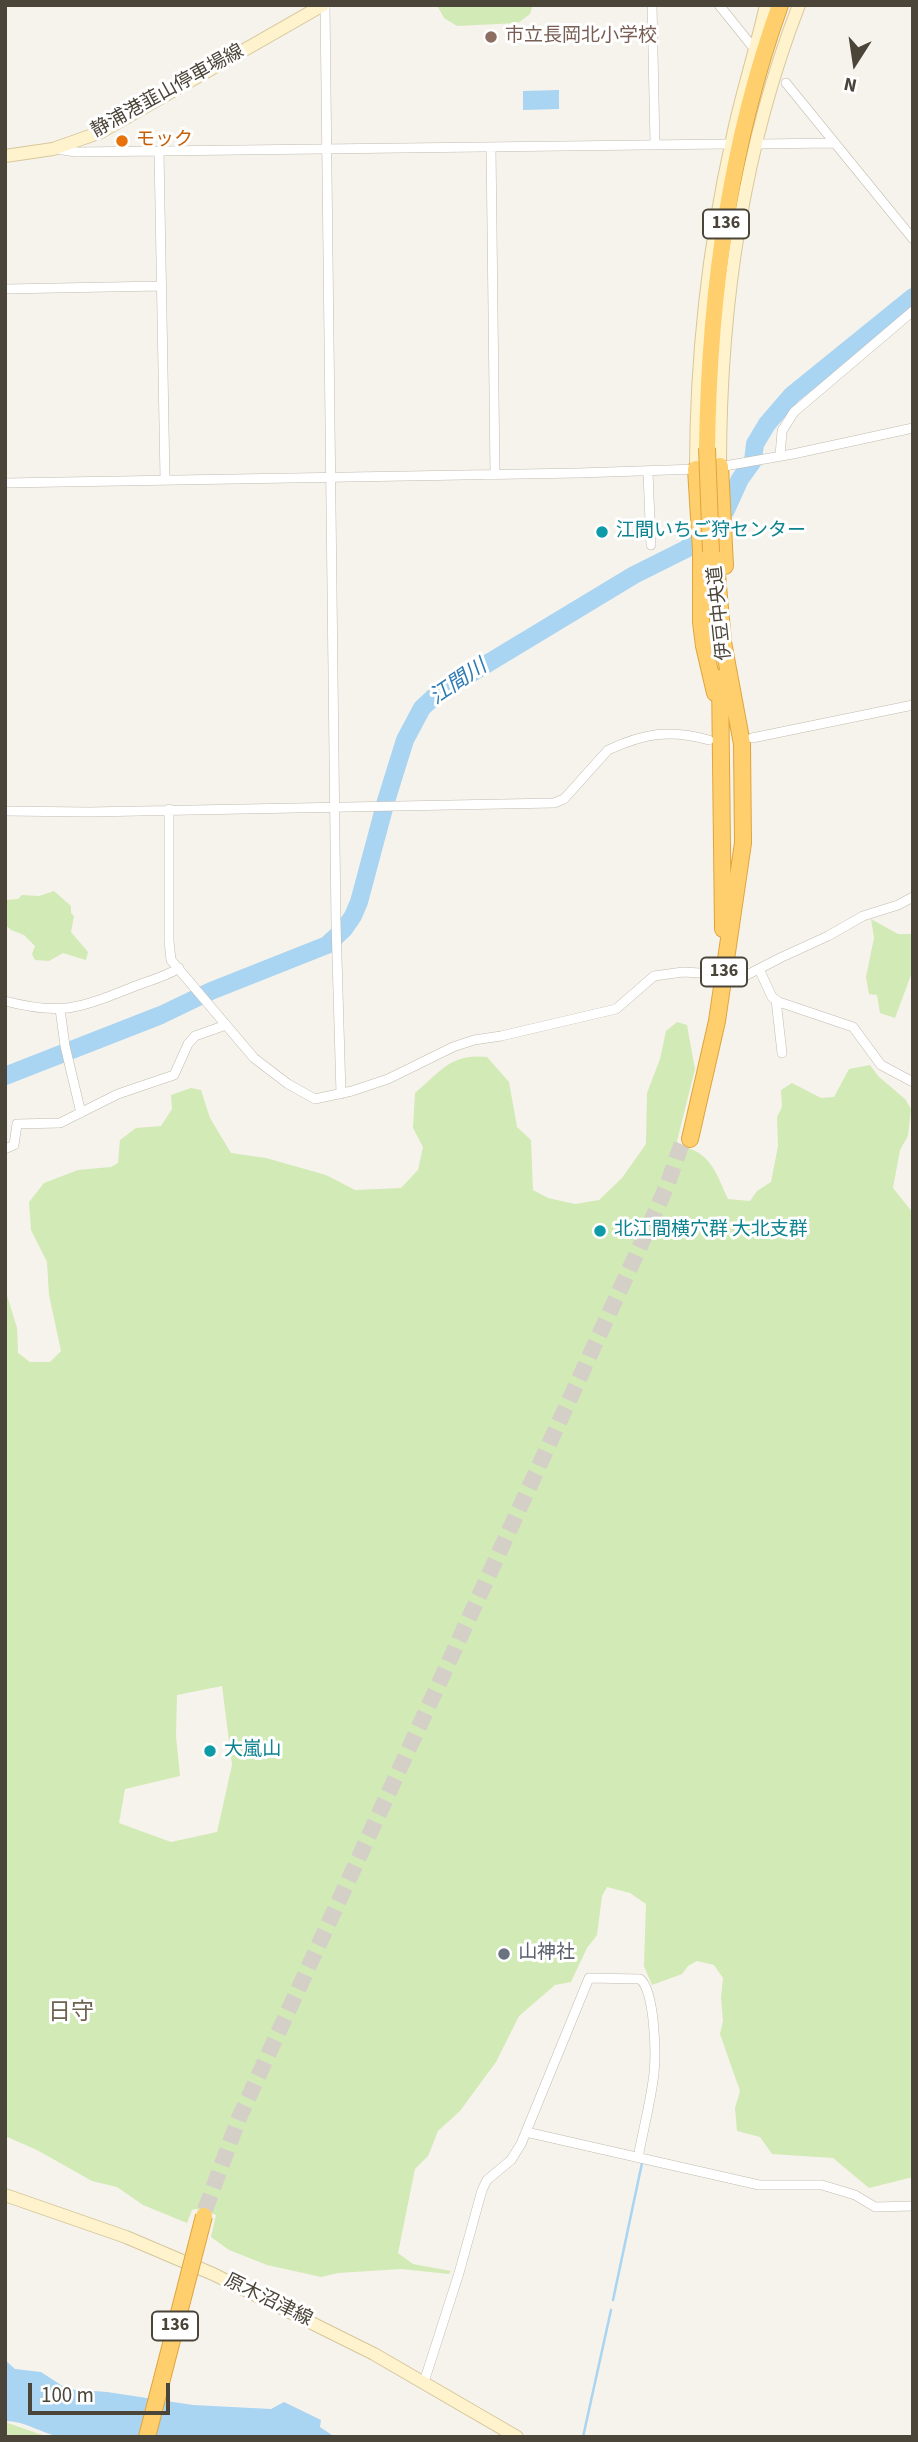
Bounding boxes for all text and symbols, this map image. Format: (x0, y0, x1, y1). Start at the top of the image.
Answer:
place label: 市立長岡北小学校 (505, 26, 657, 48)
north arrow (820, 28, 890, 98)
marker: 市立長岡北小学校 (483, 29, 499, 45)
street label: 静浦港韮山停車場線 (88, 41, 248, 143)
text: N (842, 70, 860, 99)
place label: モック (136, 130, 193, 152)
marker: モック (114, 133, 130, 149)
road number: 136 (703, 210, 749, 238)
place label: 江間いちご狩センター (616, 521, 806, 543)
marker: 江間いちご狩センター (594, 524, 610, 540)
street label: 伊豆中央道 (705, 565, 737, 661)
water label: 江間川 (426, 655, 492, 711)
road number: 136 (701, 958, 747, 987)
place label: 北江間横穴群 大北支群 (614, 1220, 808, 1242)
marker: 北江間横穴群 大北支群 (592, 1223, 608, 1239)
place label: 大嵐山 (224, 1740, 281, 1762)
marker: 大嵐山 (202, 1743, 218, 1759)
place label: 山神社 (518, 1943, 575, 1965)
marker: 山神社 (496, 1946, 512, 1962)
district label: 日守 (48, 2000, 94, 2028)
street label: 原木沼津線 (220, 2270, 316, 2332)
road number: 136 (152, 2312, 198, 2340)
scale bar (32, 2368, 173, 2412)
text: 100 m (41, 2380, 94, 2410)

